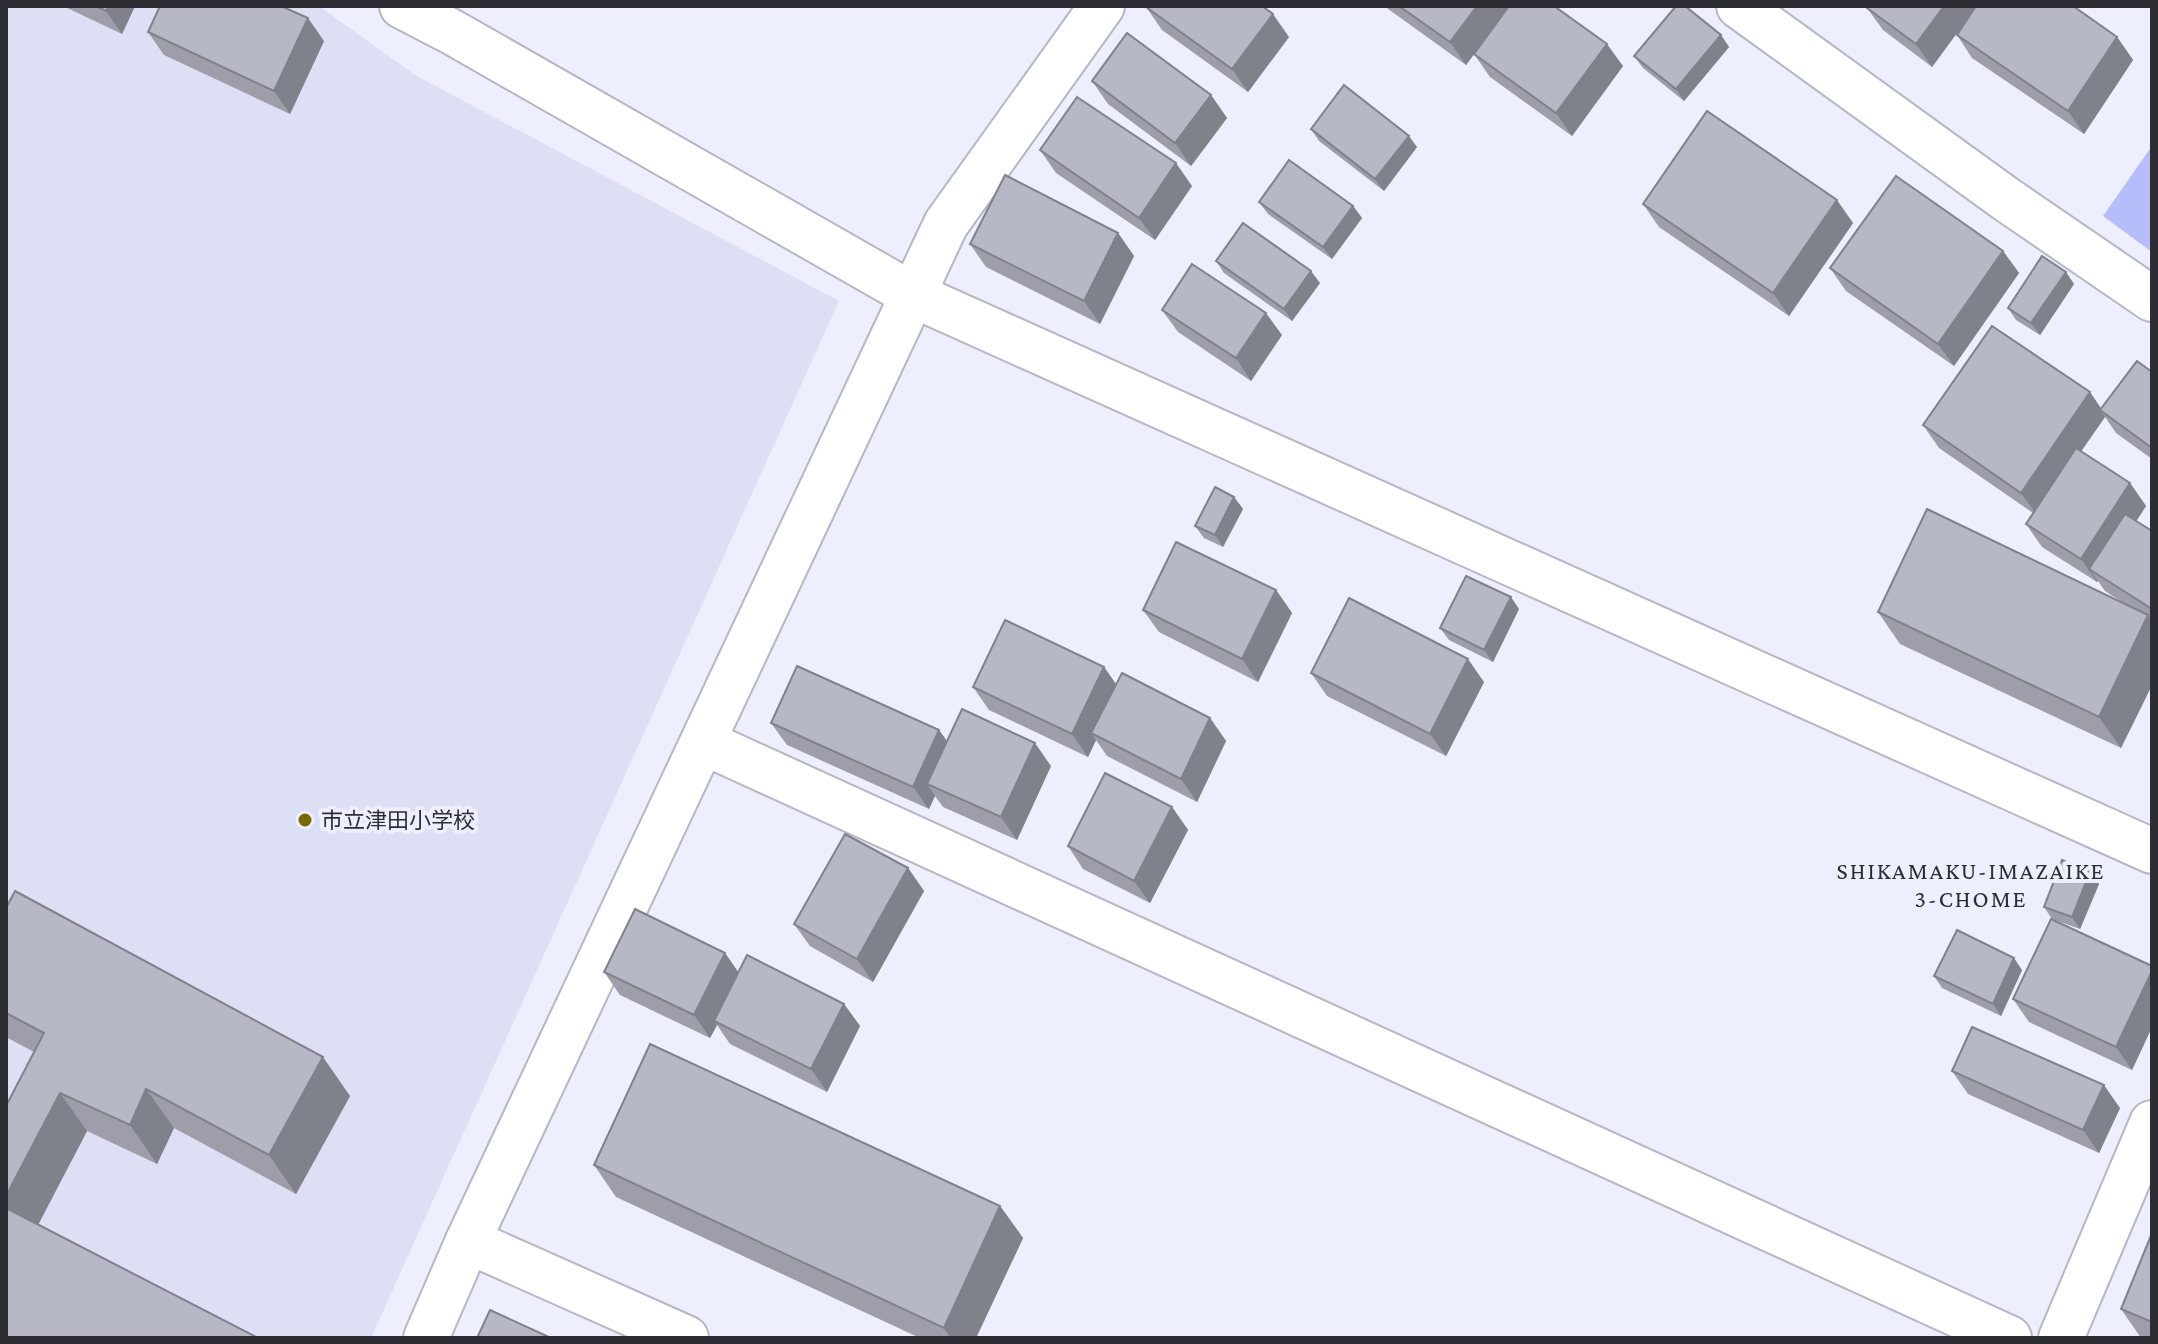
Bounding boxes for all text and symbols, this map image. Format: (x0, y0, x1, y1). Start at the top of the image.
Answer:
place label: 市立津田小学校 (321, 808, 475, 833)
marker: 市立津田小学校 (296, 811, 314, 829)
district label: SHIKAMAKU-IMAZAIKE 3-CHOME (1836, 857, 2106, 912)

